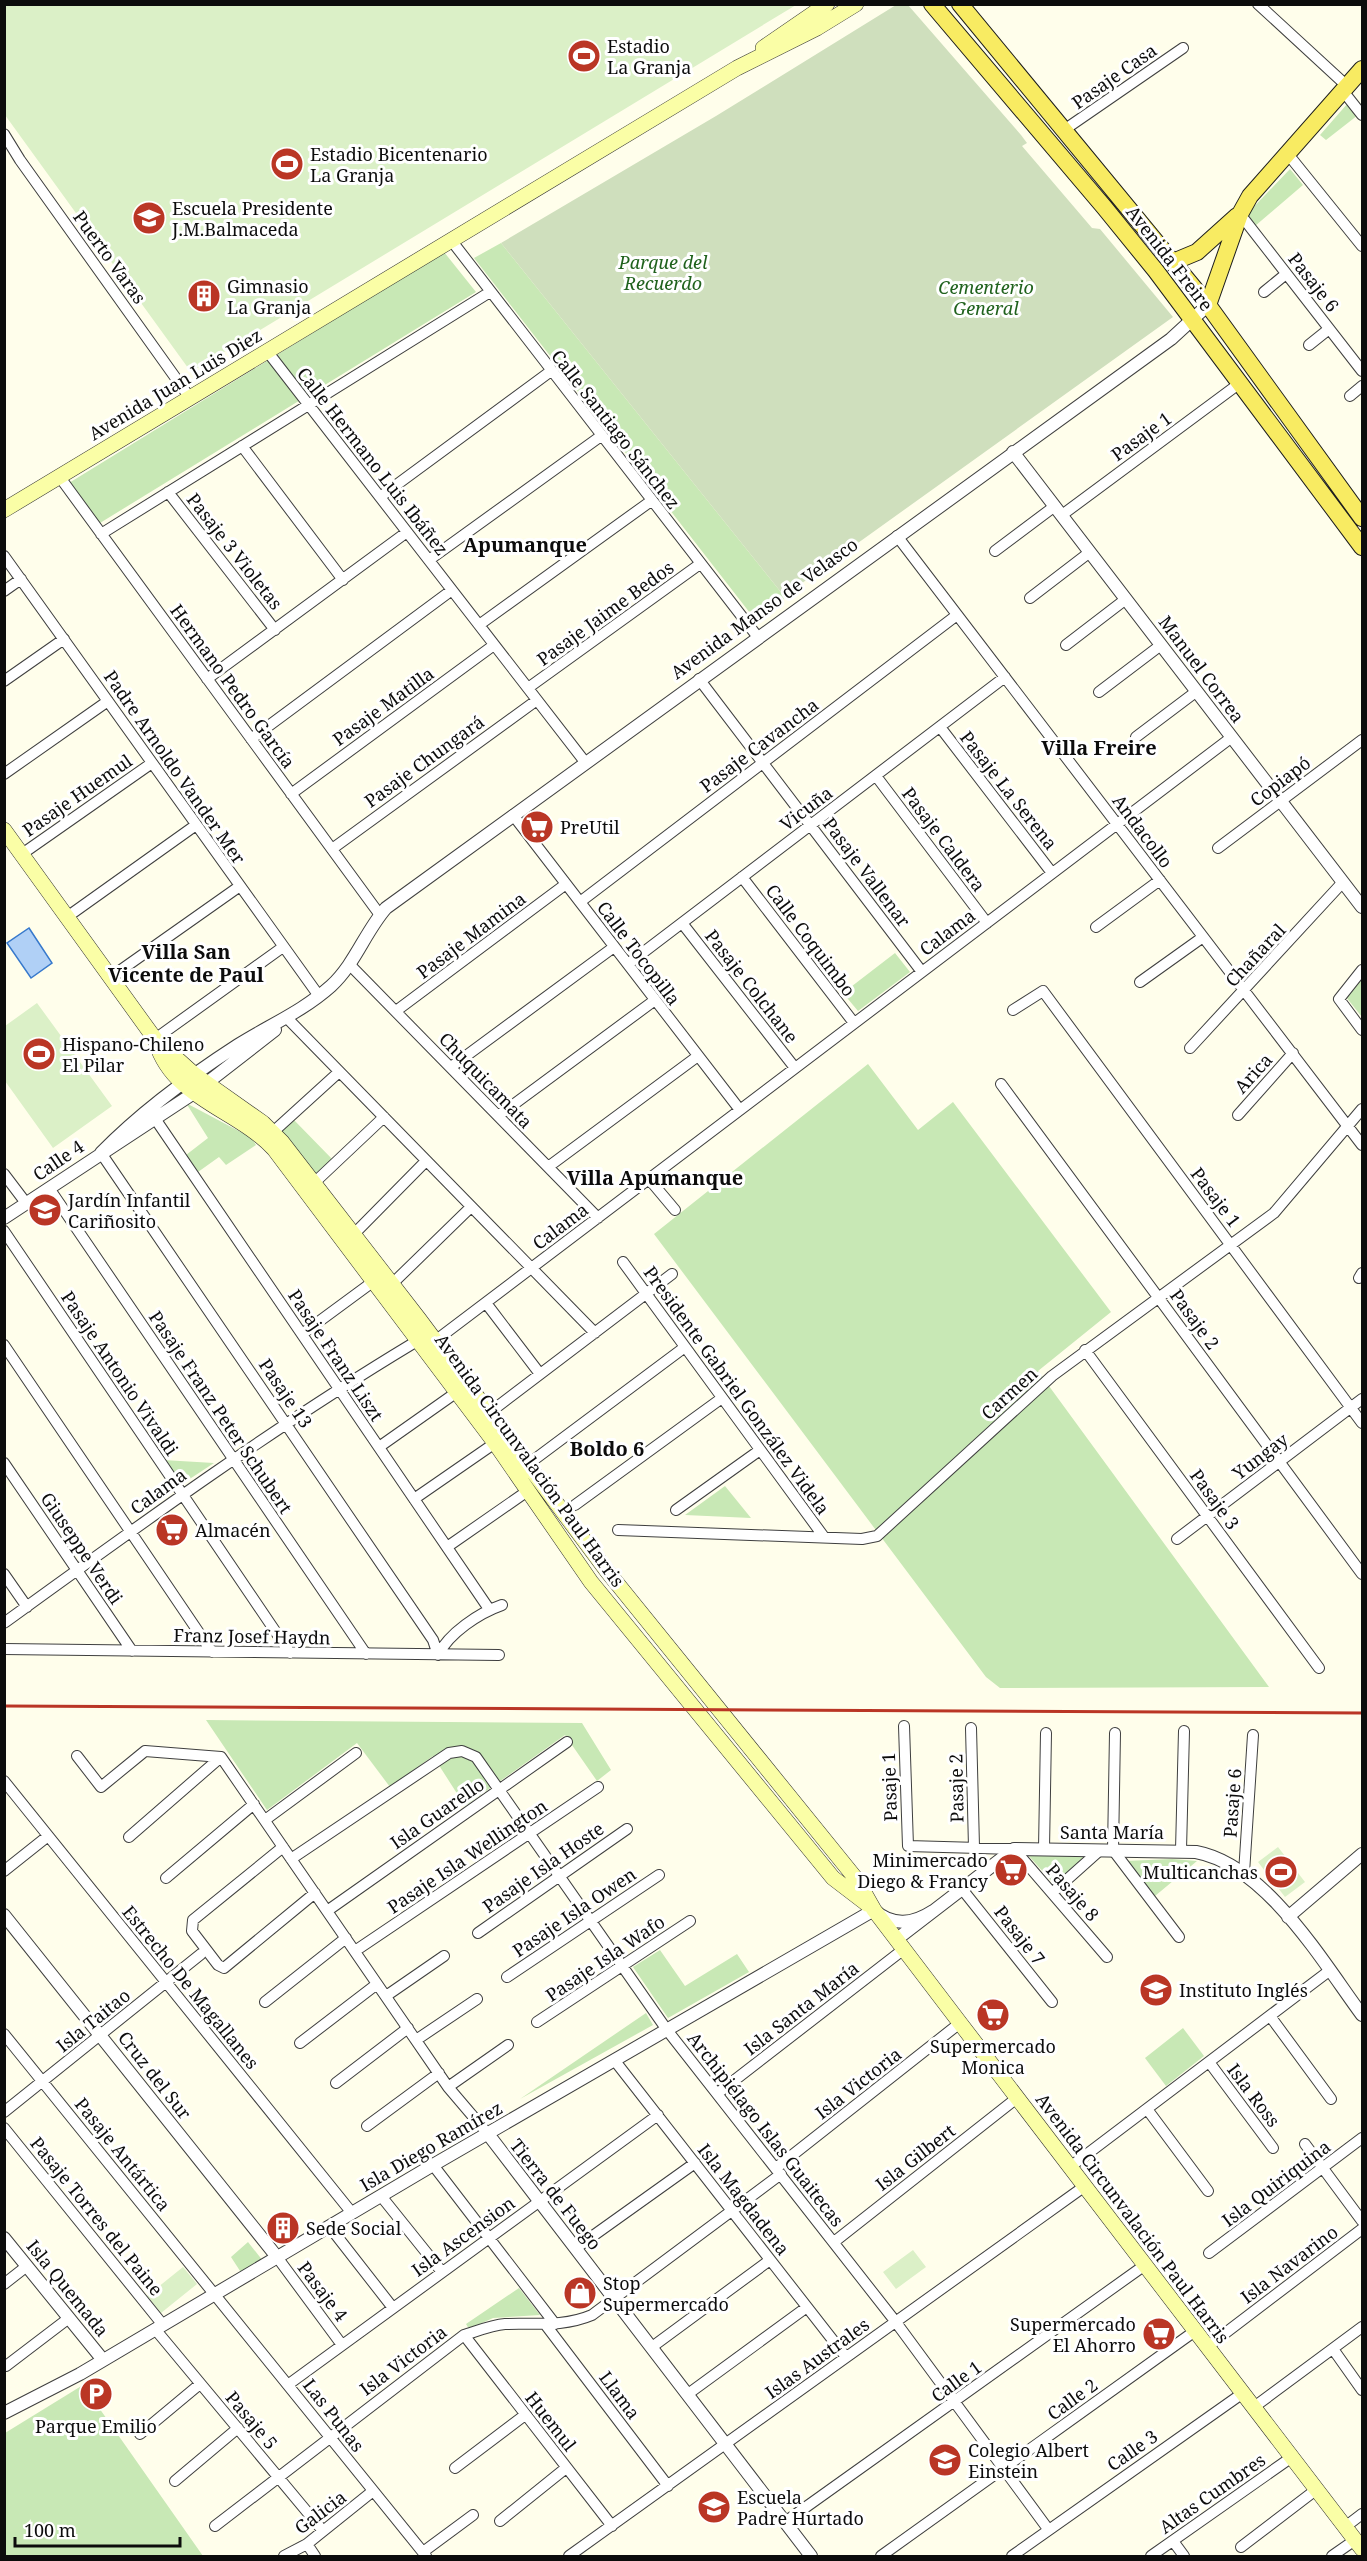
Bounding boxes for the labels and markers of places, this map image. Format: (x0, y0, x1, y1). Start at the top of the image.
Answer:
place label: Estadio La Granja (607, 34, 691, 79)
sports icon: Estadio La Granja (566, 38, 602, 74)
place label: Estadio Bicentenario La Granja (310, 142, 488, 187)
sports icon: Estadio Bicentenario La Granja (269, 146, 305, 182)
place label: Escuela Presidente J.M.Balmaceda (171, 196, 333, 241)
school or university icon: Escuela Presidente J.M.Balmaceda (131, 200, 167, 236)
place label: Gimnasio La Granja (227, 274, 311, 319)
building icon: Gimnasio La Granja (186, 278, 222, 314)
supermarket icon: PreUtil (519, 809, 555, 845)
place label: PreUtil (560, 815, 620, 839)
place label: Hispano-Chileno El Pilar (62, 1032, 204, 1077)
sports icon: Hispano-Chileno El Pilar (21, 1036, 57, 1072)
place label: Jardín Infantil Cariñosito (67, 1188, 191, 1233)
school or university icon: Jardín Infantil Cariñosito (27, 1192, 63, 1228)
supermarket icon: Almacén (154, 1512, 190, 1548)
place label: Almacén (195, 1518, 271, 1542)
place label: Minimercado Diego & Francy (857, 1848, 989, 1893)
supermarket icon: Minimercado Diego & Francy (993, 1852, 1029, 1888)
sports icon: Multicanchas (1263, 1854, 1299, 1890)
place label: Multicanchas (1143, 1860, 1258, 1884)
school or university icon: Instituto Inglés (1138, 1972, 1174, 2008)
place label: Instituto Inglés (1179, 1978, 1308, 2002)
supermarket icon: Supermercado Monica (975, 1997, 1011, 2033)
place label: Supermercado Monica (930, 2034, 1056, 2079)
building icon: Sede Social (265, 2210, 301, 2246)
place label: Sede Social (306, 2216, 402, 2240)
place label: Stop Supermercado (603, 2271, 729, 2316)
shop icon: Stop Supermercado (562, 2275, 598, 2311)
place label: Supermercado El Ahorro (1010, 2312, 1136, 2357)
supermarket icon: Supermercado El Ahorro (1141, 2316, 1177, 2352)
parking icon: Parque Emilio (78, 2376, 114, 2412)
place label: Parque Emilio (35, 2414, 157, 2438)
place label: Colegio Albert Einstein (968, 2438, 1089, 2483)
school or university icon: Colegio Albert Einstein (927, 2442, 963, 2478)
place label: Escuela Padre Hurtado (737, 2485, 864, 2530)
school or university icon: Escuela Padre Hurtado (696, 2489, 732, 2525)

